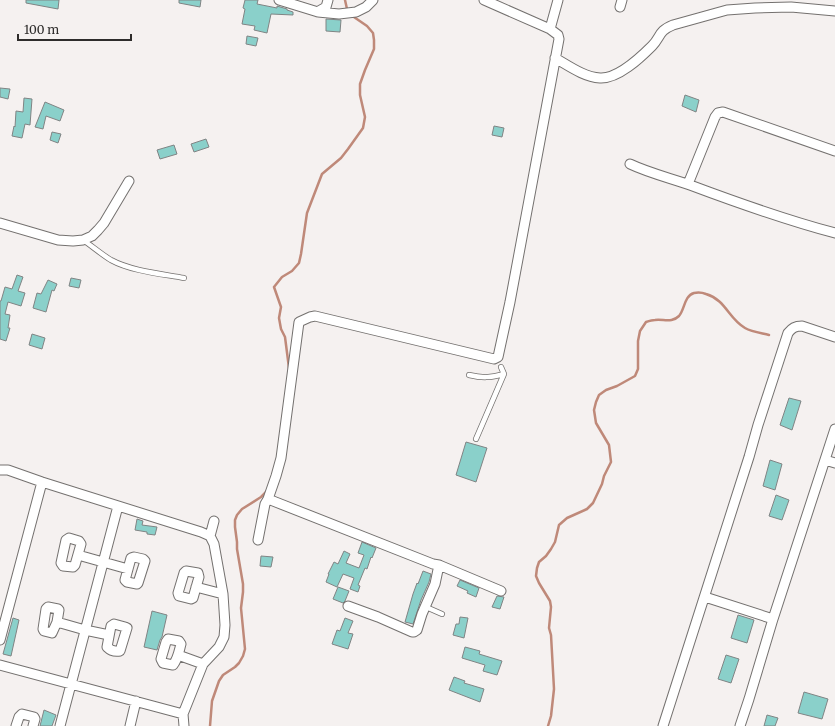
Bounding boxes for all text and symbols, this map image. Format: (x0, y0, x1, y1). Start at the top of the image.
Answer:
scale bar (18, 16, 131, 42)
text: 100 m (24, 22, 59, 37)

